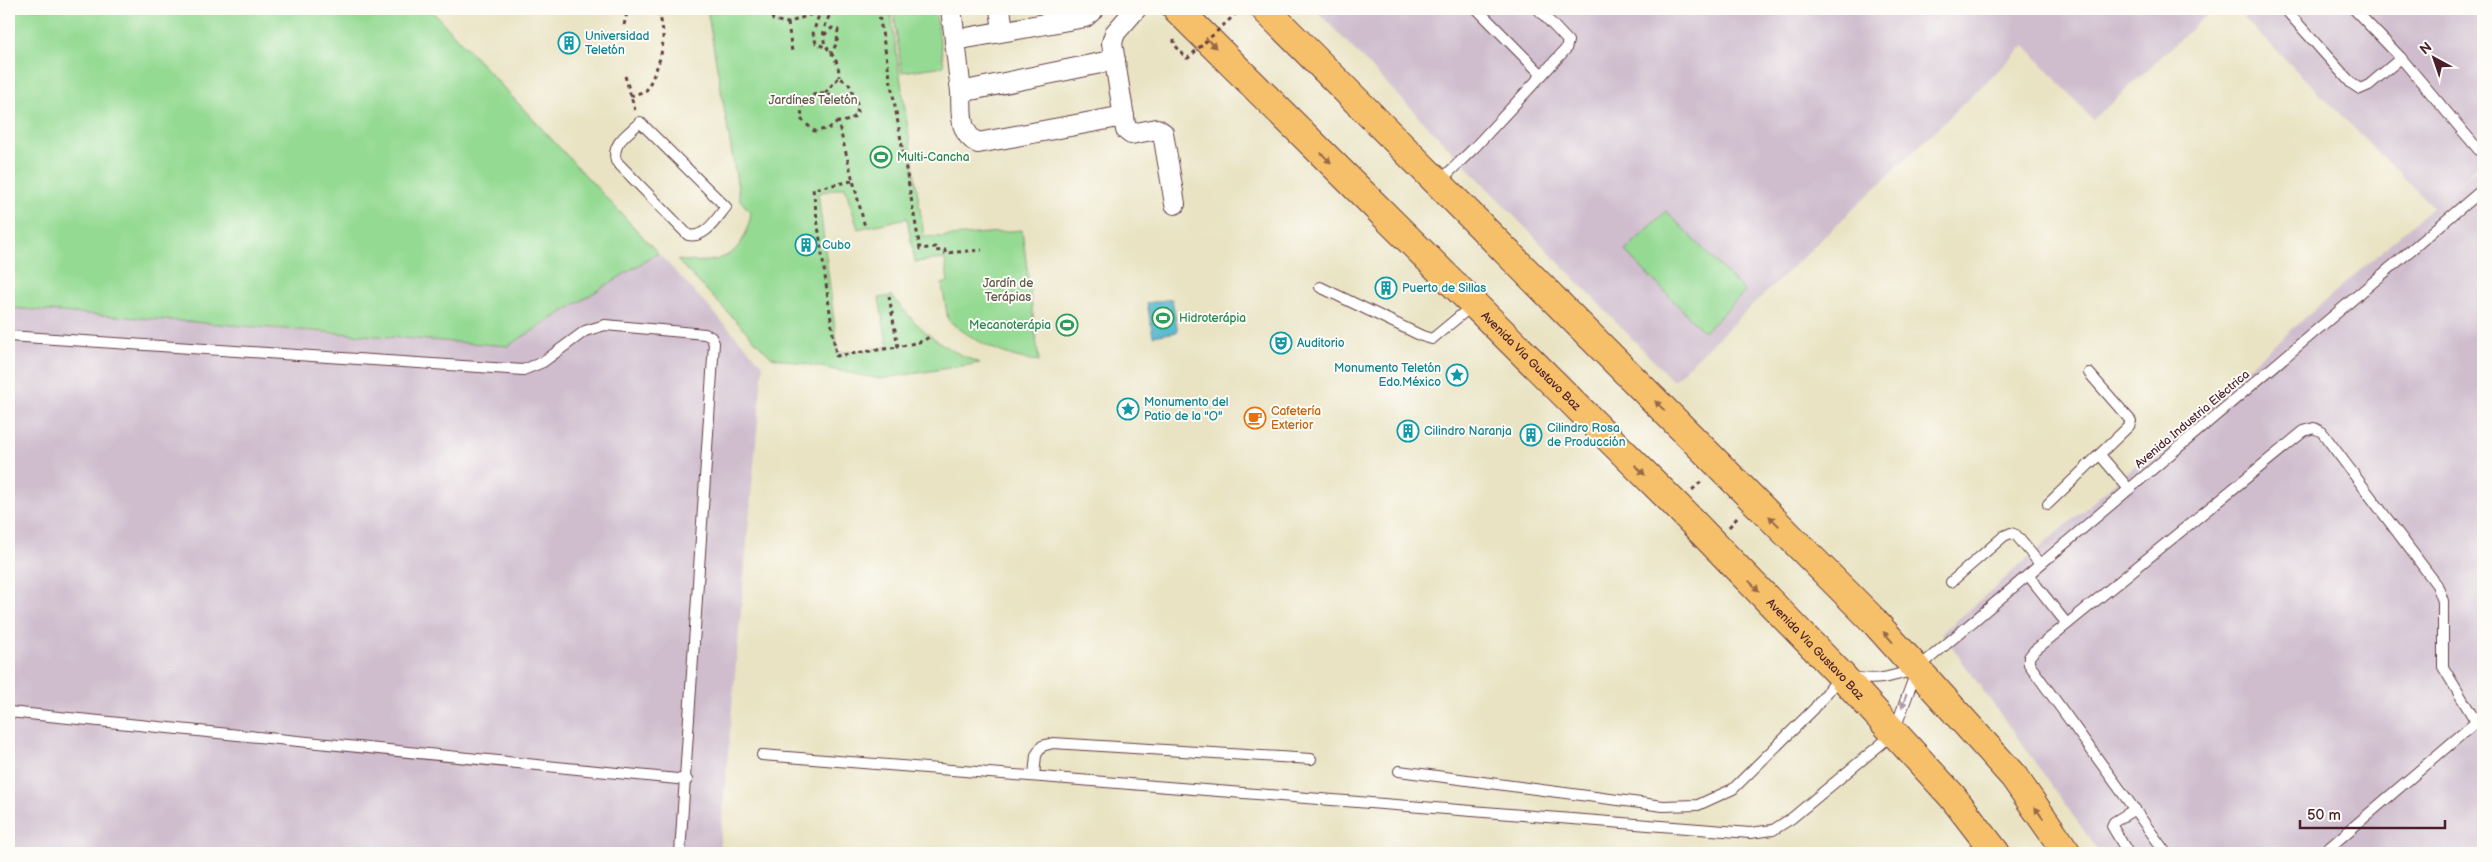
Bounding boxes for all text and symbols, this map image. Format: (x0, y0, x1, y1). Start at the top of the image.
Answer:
place label: Universidad Teletón (585, 29, 649, 58)
building icon: Universidad Teletón (557, 31, 581, 55)
north arrow (2410, 32, 2460, 82)
one-way arrow (1205, 37, 1217, 49)
text: N (2416, 39, 2435, 58)
park label: Jardínes Teletón (768, 93, 858, 108)
sports icon: Multi-Cancha (869, 145, 893, 169)
place label: Multi-Cancha (897, 150, 970, 165)
one-way arrow (1320, 152, 1332, 164)
building icon: Cubo (794, 233, 818, 257)
place label: Cubo (822, 238, 851, 253)
park label: Jardín de Terápias (983, 276, 1033, 305)
building icon: Puerto de Sillas (1374, 276, 1398, 300)
place label: Puerto de Sillas (1402, 281, 1486, 296)
sports icon: Hidroterápia (1151, 306, 1175, 330)
street label: Avenida Via Gustavo Baz (1478, 308, 1584, 414)
place label: Hidroterápia (1179, 311, 1246, 326)
sports icon: Mecanoterápia (1055, 313, 1079, 337)
place label: Mecanoterápia (969, 318, 1051, 333)
theatre icon: Auditorio (1269, 331, 1293, 355)
place label: Auditorio (1297, 336, 1345, 351)
place label: Monumento Teletón Edo.México (1334, 361, 1441, 390)
place icon: Monumento Teletón Edo.México (1445, 363, 1469, 387)
street label: Avenida Industria Eléctrica (2132, 367, 2253, 472)
place label: Monumento del Patio de la "O" (1144, 395, 1228, 424)
place icon: Monumento del Patio de la "O" (1116, 397, 1140, 421)
one-way arrow (1654, 400, 1666, 412)
place label: Cafetería Exterior (1271, 404, 1321, 433)
cafe icon: Cafetería Exterior (1243, 406, 1267, 430)
building icon: Cilindro Naranja (1396, 419, 1420, 443)
place label: Cilindro Rosa de Producción (1547, 421, 1626, 450)
building icon: Cilindro Rosa de Producción (1519, 423, 1543, 447)
place label: Cilindro Naranja (1424, 424, 1512, 439)
one-way arrow (1634, 464, 1646, 476)
one-way arrow (1769, 515, 1781, 527)
one-way arrow (1748, 580, 1760, 592)
street label: Avenida Via Gustavo Baz (1763, 596, 1867, 703)
one-way arrow (1882, 631, 1894, 643)
one-way arrow (1900, 694, 1908, 709)
scale bar (2300, 797, 2444, 829)
one-way arrow (2034, 806, 2044, 820)
text: 50 m (2307, 806, 2341, 825)

